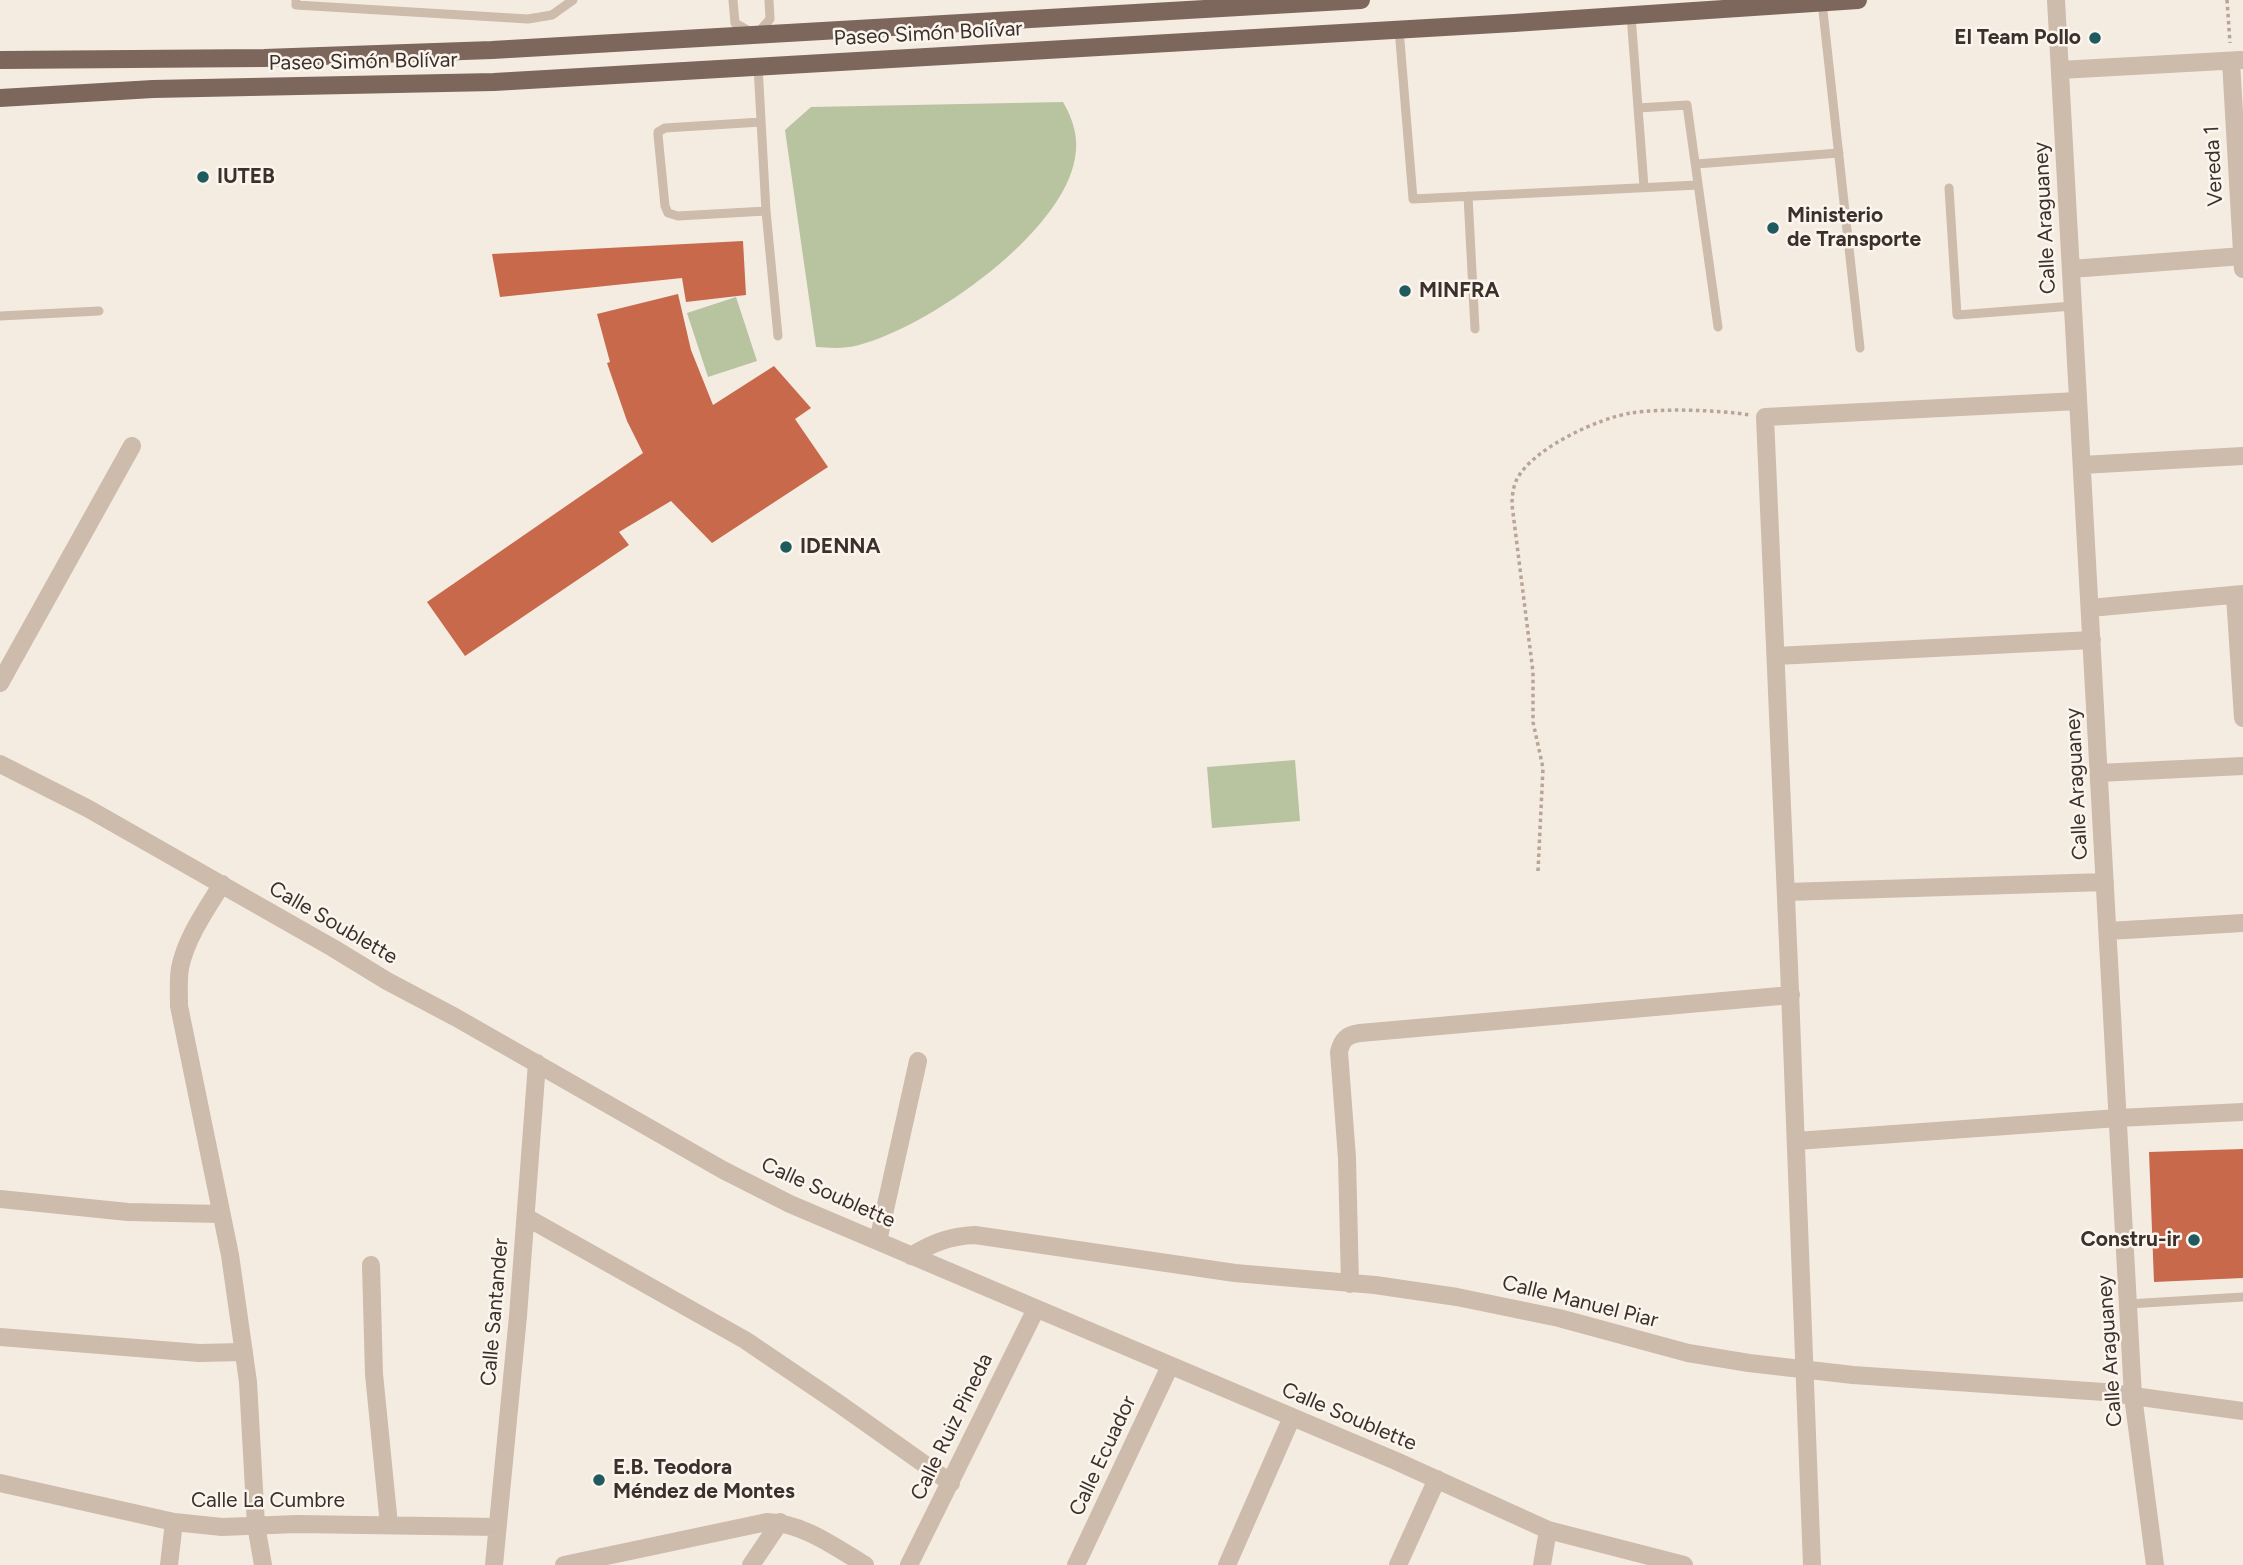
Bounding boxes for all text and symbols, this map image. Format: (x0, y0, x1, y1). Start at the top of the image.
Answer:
street label: Paseo Simón Bolívar (833, 16, 1023, 52)
place label: El Team Pollo (1954, 25, 2081, 51)
marker: El Team Pollo (2087, 30, 2103, 46)
street label: Paseo Simón Bolívar (268, 48, 458, 76)
street label: Vereda 1 (2199, 125, 2229, 207)
street label: Calle Araguaney (2028, 141, 2062, 295)
place label: IUTEB (217, 164, 275, 190)
marker: IUTEB (195, 169, 211, 185)
place label: Ministerio de Transporte (1787, 203, 1921, 253)
marker: Ministerio de Transporte (1765, 220, 1781, 236)
place label: MINFRA (1419, 278, 1500, 304)
marker: MINFRA (1397, 283, 1413, 299)
place label: IDENNA (800, 534, 881, 560)
marker: IDENNA (778, 539, 794, 555)
street label: Calle Araguaney (2060, 707, 2094, 861)
street label: Calle Soublette (264, 876, 402, 970)
street label: Calle Soublette (757, 1152, 899, 1234)
place label: Constru-ir (2081, 1227, 2180, 1253)
marker: Constru-ir (2186, 1232, 2202, 1248)
street label: Calle Santander (476, 1237, 514, 1387)
street label: Calle Manuel Piar (1499, 1270, 1661, 1334)
street label: Calle Araguaney (2092, 1274, 2128, 1428)
street label: Calle Ruiz Pineda (906, 1349, 998, 1505)
street label: Calle Soublette (1278, 1377, 1420, 1457)
street label: Calle Ecuador (1064, 1392, 1142, 1520)
place label: E.B. Teodora Méndez de Montes (613, 1455, 795, 1505)
marker: E.B. Teodora Méndez de Montes (591, 1472, 607, 1488)
street label: Calle La Cumbre (191, 1488, 345, 1514)

